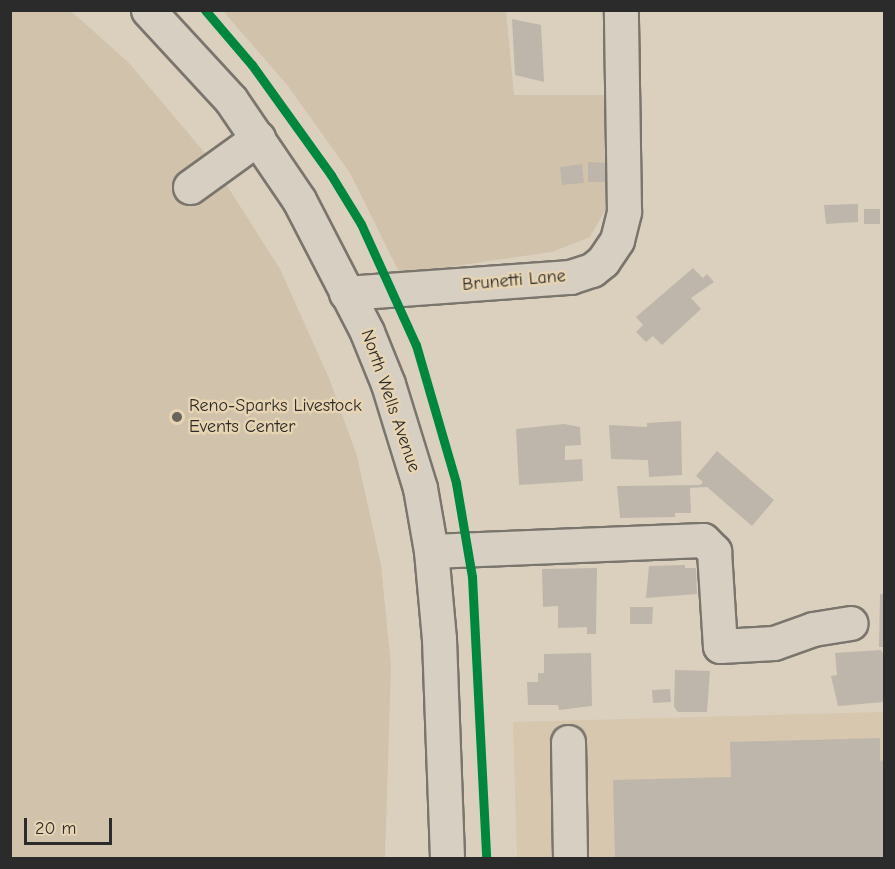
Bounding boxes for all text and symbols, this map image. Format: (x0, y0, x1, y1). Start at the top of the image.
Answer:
street label: Brunetti Lane (461, 266, 567, 296)
street label: North Wells Avenue (356, 327, 424, 475)
place label: Reno-Sparks Livestock Events Center (189, 396, 362, 438)
marker: Reno-Sparks Livestock Events Center (170, 410, 184, 424)
scale bar (27, 806, 116, 844)
text: 20 m (35, 818, 76, 839)

